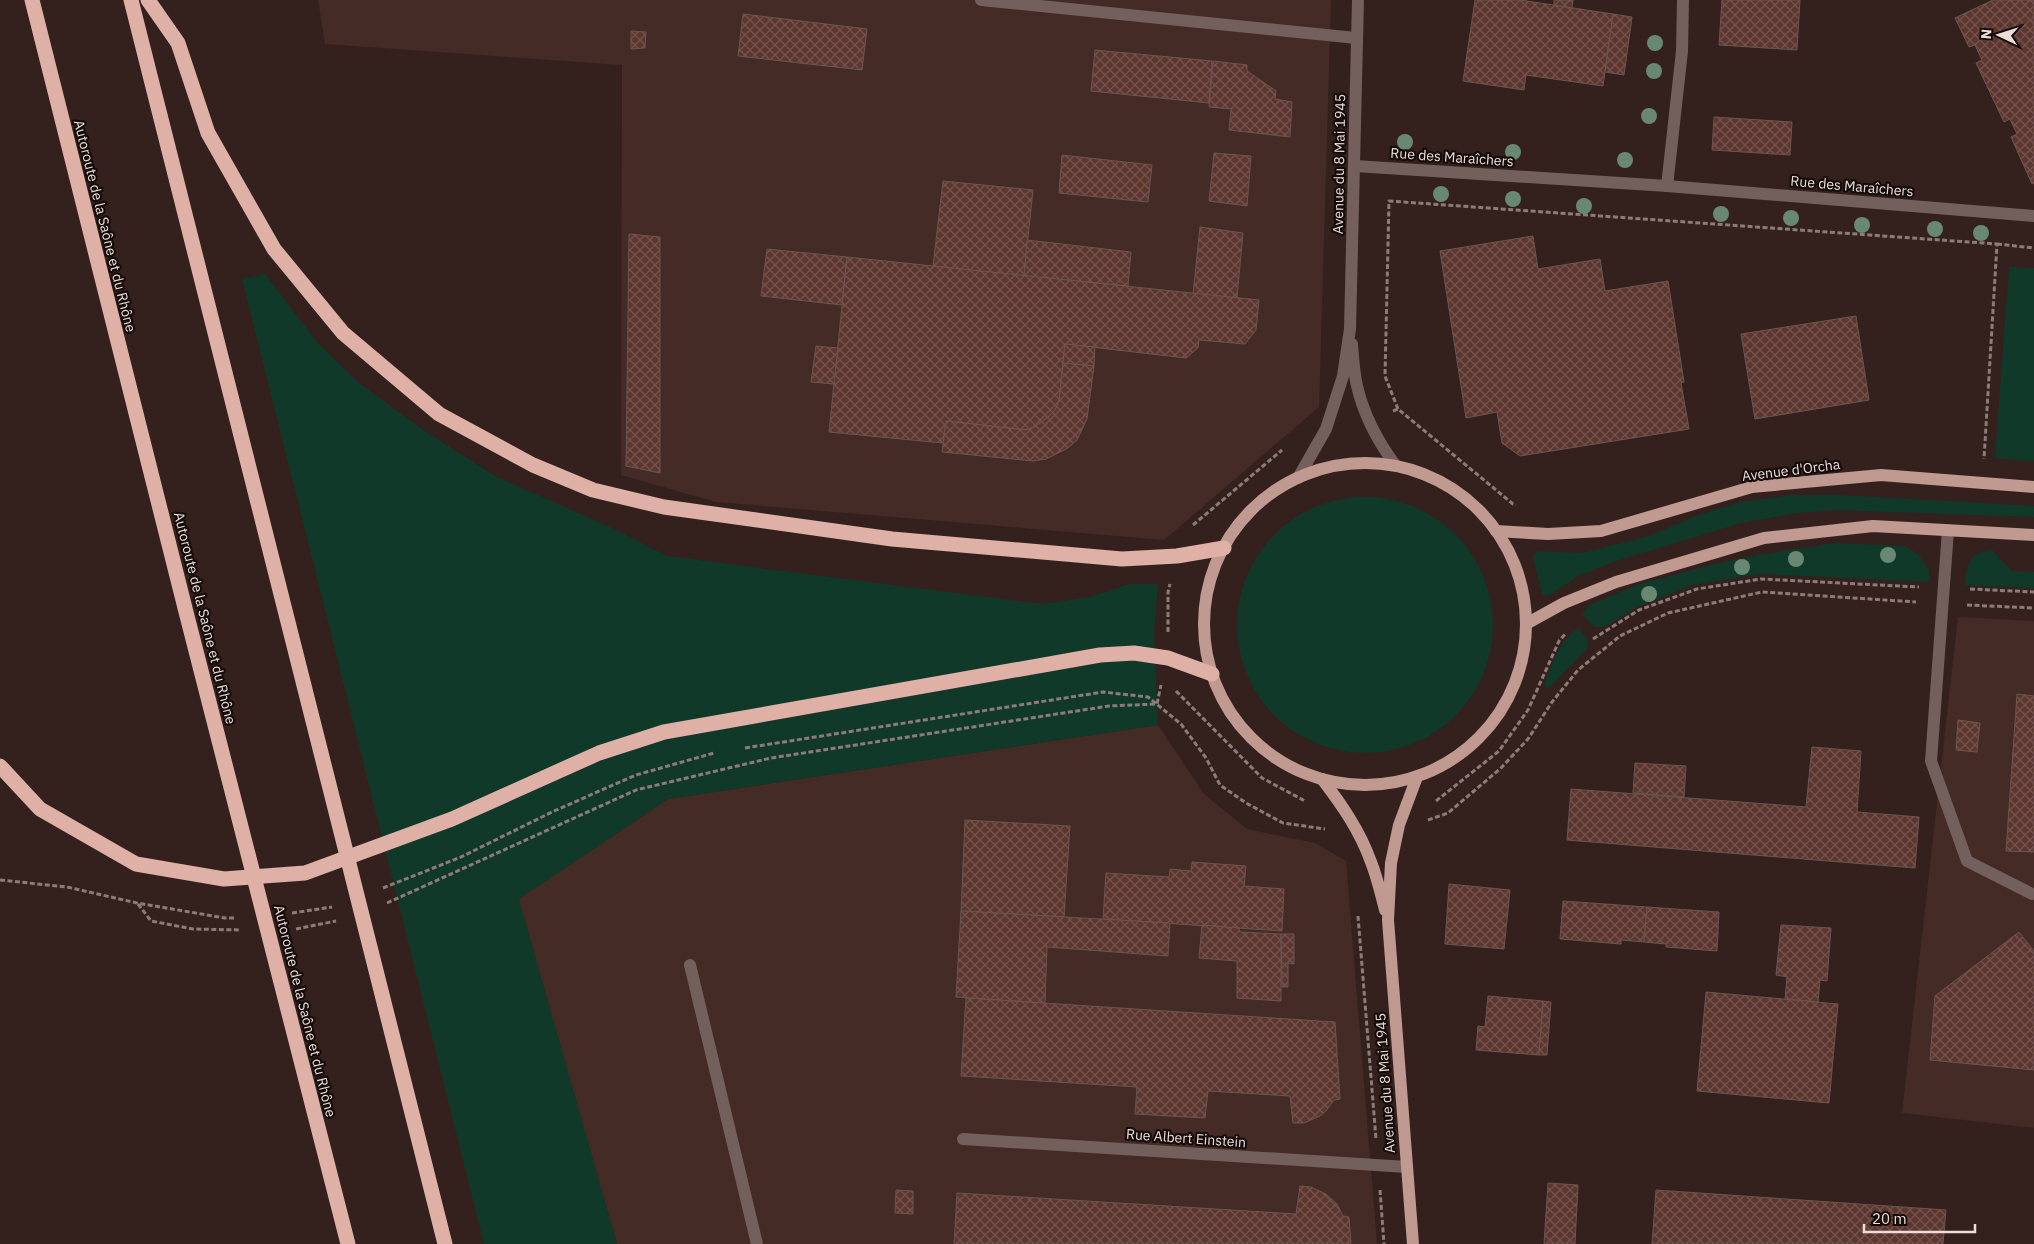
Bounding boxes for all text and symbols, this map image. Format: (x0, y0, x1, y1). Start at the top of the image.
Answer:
north arrow (1974, 10, 2024, 60)
text: N (1977, 28, 1995, 40)
street label: Avenue du 8 Mai 1945 (1329, 94, 1349, 234)
street label: Autoroute de la Saône et du Rhône (70, 118, 140, 334)
street label: Rue des Maraîchers (1390, 144, 1514, 170)
street label: Rue des Maraîchers (1790, 172, 1914, 200)
street label: Avenue d'Orcha (1741, 455, 1842, 485)
street label: Autoroute de la Saône et du Rhône (170, 510, 240, 726)
street label: Autoroute de la Saône et du Rhône (270, 903, 340, 1119)
street label: Avenue du 8 Mai 1945 (1371, 1012, 1399, 1154)
street label: Rue Albert Einstein (1125, 1125, 1247, 1151)
scale bar (1864, 1202, 1975, 1234)
text: 20 m (1872, 1209, 1907, 1228)

